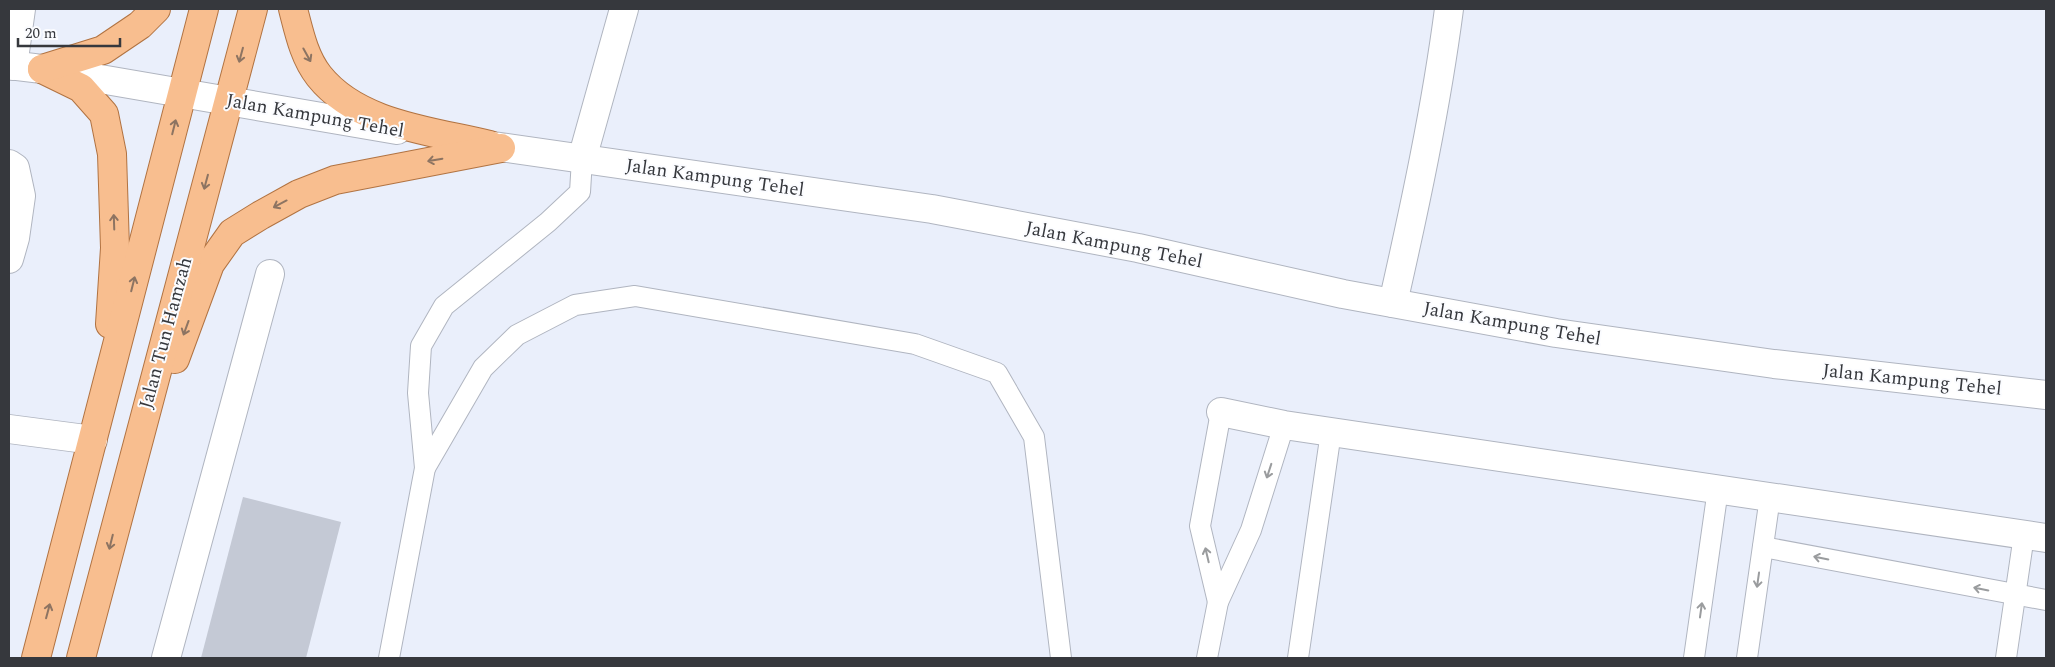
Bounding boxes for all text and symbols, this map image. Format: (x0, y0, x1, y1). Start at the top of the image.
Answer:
scale bar (18, 15, 120, 47)
text: 20 m (25, 22, 57, 45)
one-way arrow (235, 46, 245, 62)
one-way arrow (303, 47, 313, 62)
street label: Jalan Kampung Tehel (224, 86, 406, 146)
one-way arrow (169, 120, 179, 136)
street label: Jalan Kampung Tehel (624, 151, 806, 205)
one-way arrow (428, 155, 444, 165)
one-way arrow (201, 173, 210, 189)
one-way arrow (273, 200, 288, 209)
street label: Jalan Kampung Tehel (1023, 214, 1205, 276)
one-way arrow (110, 215, 119, 231)
street label: Jalan Tun Hamzah (132, 254, 200, 412)
one-way arrow (129, 277, 138, 293)
street label: Jalan Kampung Tehel (1421, 294, 1603, 354)
one-way arrow (181, 321, 190, 336)
street label: Jalan Kampung Tehel (1821, 356, 2003, 404)
one-way arrow (1263, 463, 1273, 479)
one-way arrow (106, 533, 115, 549)
one-way arrow (1202, 547, 1211, 563)
one-way arrow (1814, 553, 1830, 562)
one-way arrow (1753, 571, 1763, 587)
one-way arrow (1973, 583, 1989, 593)
one-way arrow (1696, 602, 1706, 618)
one-way arrow (44, 604, 53, 620)

